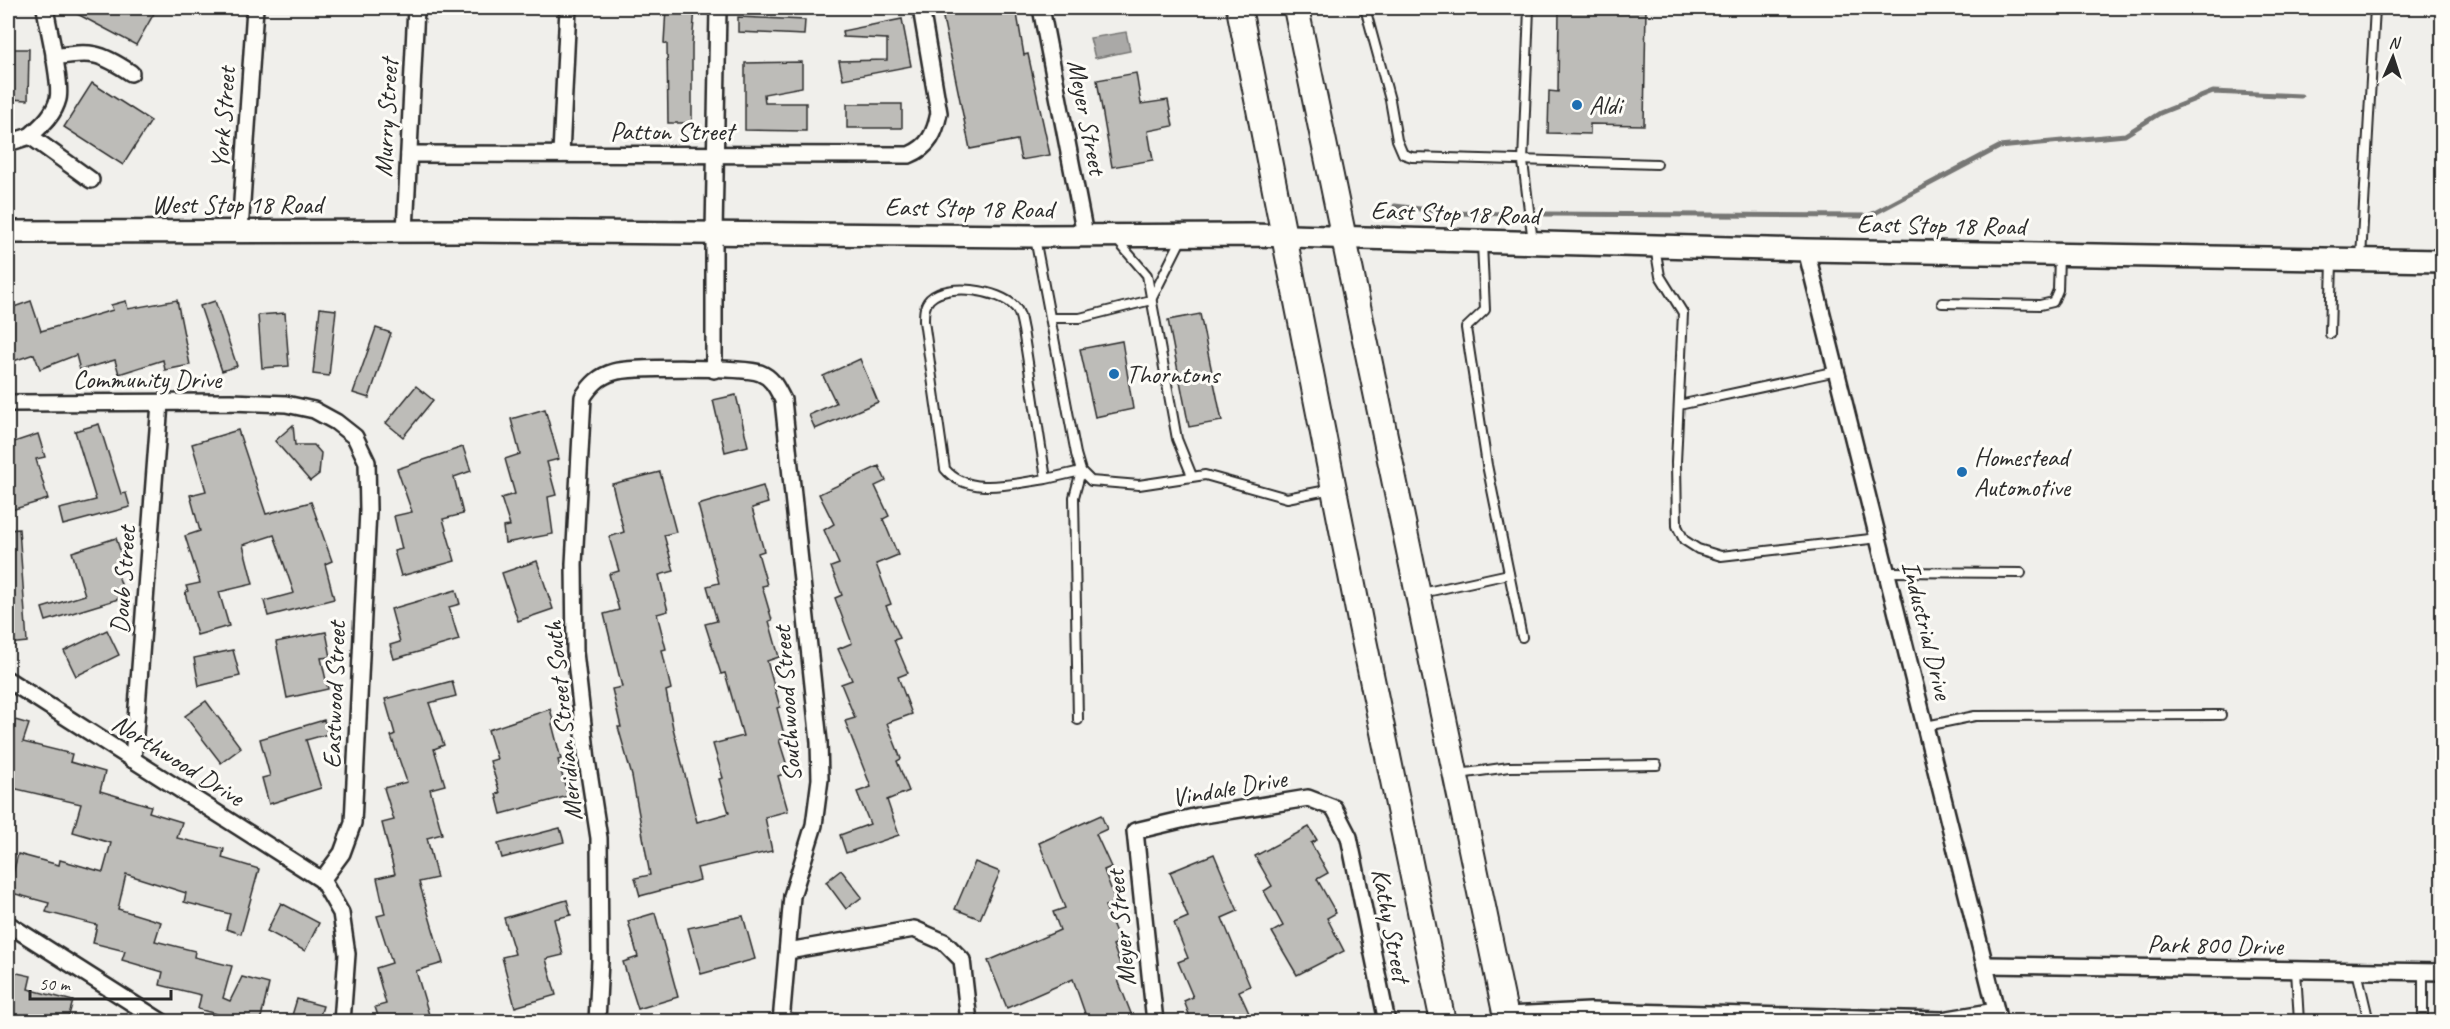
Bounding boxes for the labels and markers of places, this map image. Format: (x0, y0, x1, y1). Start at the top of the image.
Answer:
place label: Aldi (1589, 89, 1625, 122)
marker: Aldi (1570, 98, 1584, 112)
place label: Thorntons (1126, 358, 1221, 391)
marker: Thorntons (1107, 367, 1121, 381)
place label: Homestead Automotive (1974, 441, 2072, 504)
marker: Homestead Automotive (1955, 465, 1969, 479)

